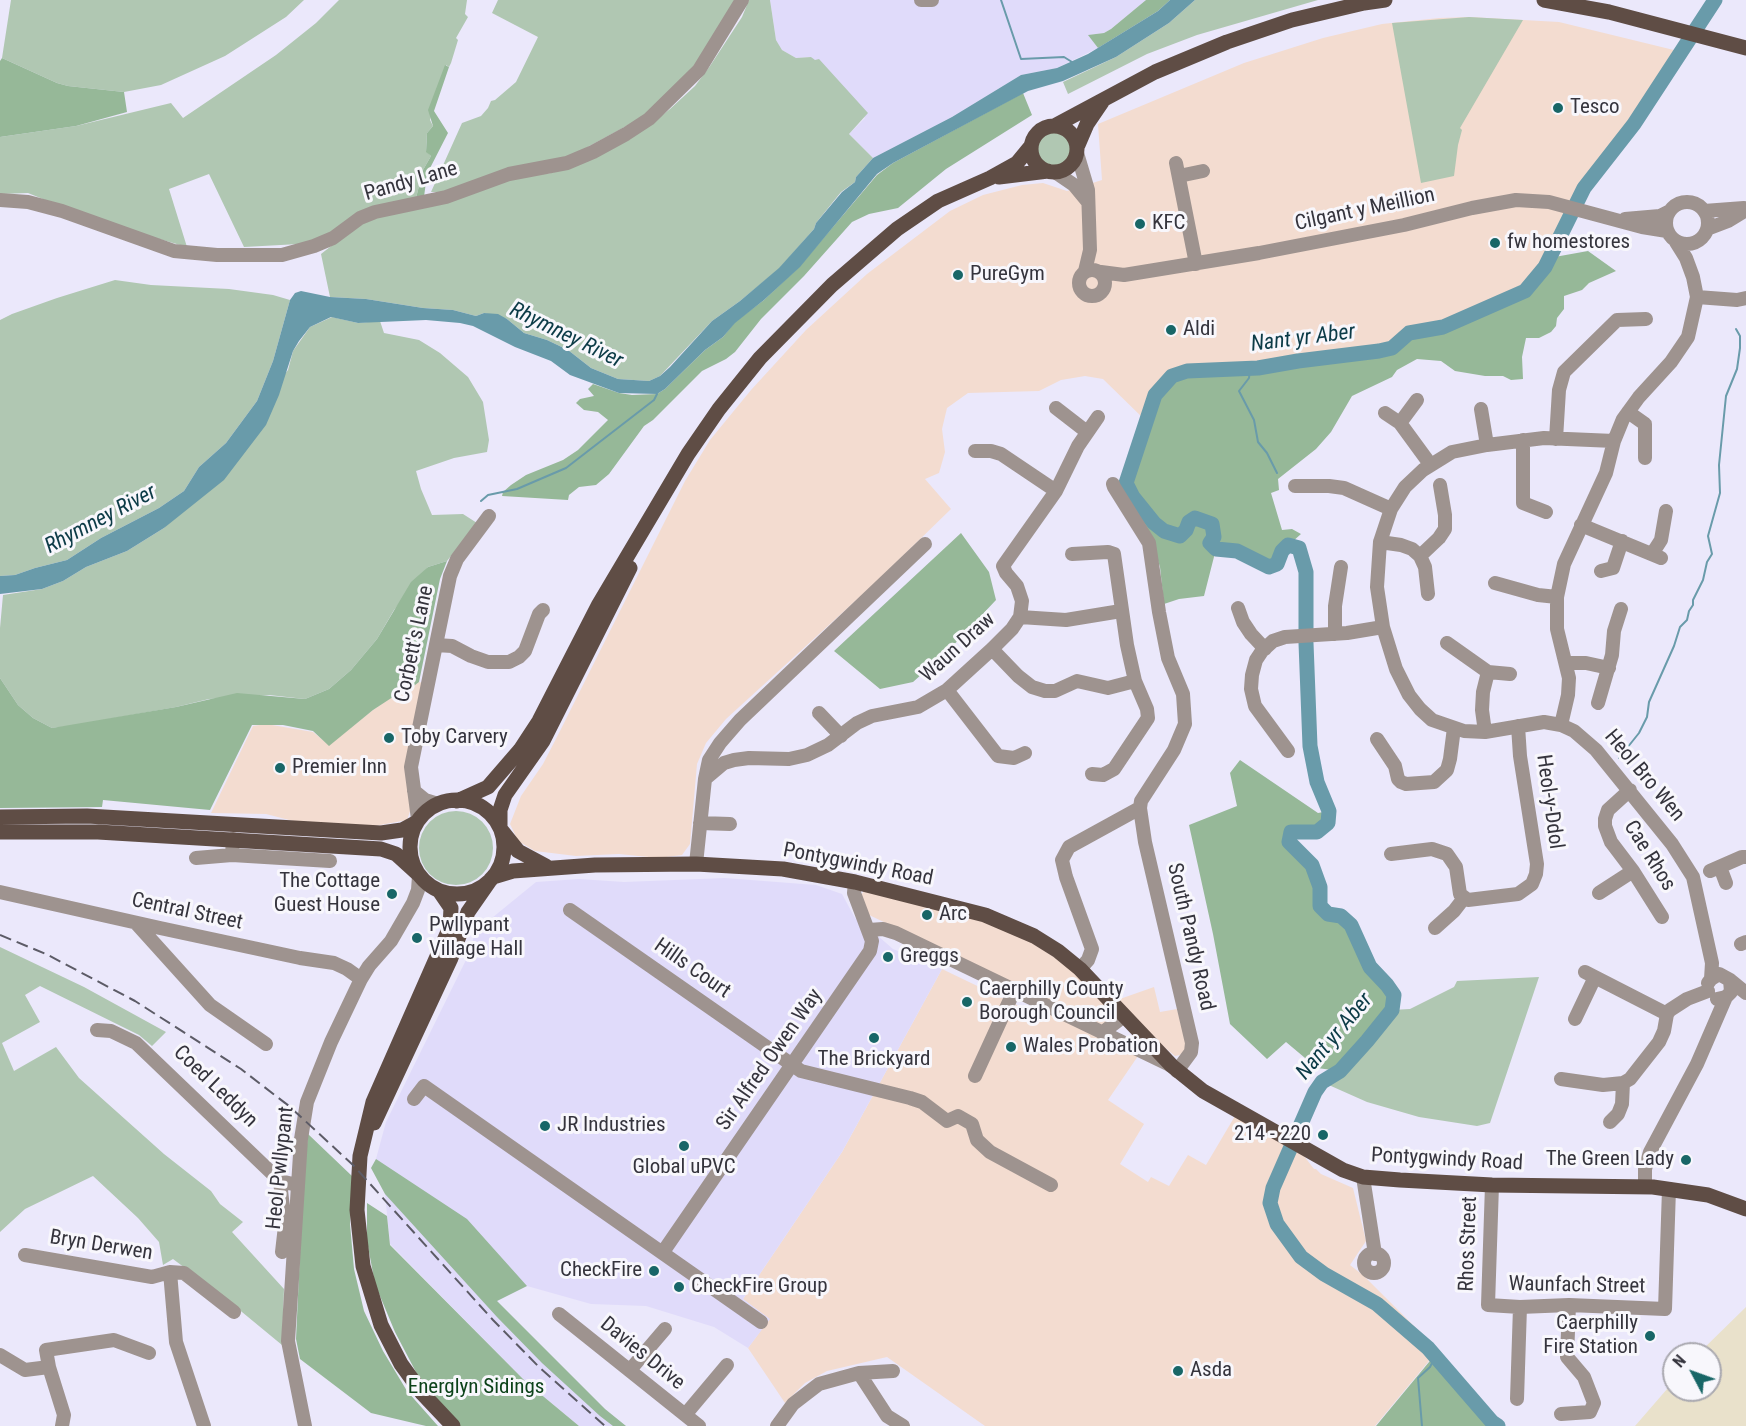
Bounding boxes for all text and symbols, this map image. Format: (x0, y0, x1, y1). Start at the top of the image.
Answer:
place label: Tesco (1570, 95, 1620, 121)
marker: Tesco (1551, 101, 1565, 115)
street label: Pandy Lane (361, 157, 461, 207)
street label: Cilgant y Meillion (1293, 183, 1437, 237)
place label: KFC (1152, 211, 1185, 237)
marker: KFC (1133, 217, 1147, 231)
place label: fw homestores (1507, 230, 1630, 256)
marker: fw homestores (1488, 236, 1502, 250)
place label: PureGym (970, 262, 1045, 288)
marker: PureGym (951, 268, 965, 282)
water label: Rhymney River (505, 297, 627, 375)
place label: Aldi (1183, 317, 1215, 343)
water label: Nant yr Aber (1249, 320, 1357, 358)
marker: Aldi (1164, 323, 1178, 337)
water label: Rhymney River (41, 480, 161, 560)
street label: Corbett's Lane (390, 583, 440, 705)
street label: Waun Draw (915, 608, 1001, 688)
place label: Toby Carvery (401, 725, 508, 751)
street label: Heol Bro Wen (1598, 725, 1690, 827)
marker: Toby Carvery (382, 731, 396, 745)
street label: Heol-y-Ddol (1530, 753, 1568, 851)
place label: Premier Inn (292, 755, 387, 781)
marker: Premier Inn (273, 761, 287, 775)
street label: Cae Rhos (1618, 816, 1680, 896)
street label: Pontygwindy Road (781, 838, 935, 892)
street label: South Pandy Road (1161, 861, 1219, 1013)
place label: The Cottage Guest House (274, 869, 380, 919)
marker: The Cottage Guest House (385, 887, 399, 901)
street label: Central Street (129, 888, 245, 936)
place label: Arc (939, 902, 967, 928)
marker: Arc (920, 908, 934, 922)
place label: Pwllypant Village Hall (429, 913, 523, 963)
marker: Pwllypant Village Hall (410, 931, 424, 945)
street label: Hills Court (649, 934, 735, 1004)
place label: Greggs (900, 944, 959, 970)
marker: Greggs (881, 950, 895, 964)
place label: Caerphilly County Borough Council (979, 977, 1123, 1027)
street label: Sir Alfred Owen Way (712, 984, 828, 1136)
water label: Nant yr Aber (1291, 988, 1379, 1086)
marker: Caerphilly County Borough Council (960, 995, 974, 1009)
marker: The Brickyard (867, 1031, 881, 1045)
place label: Wales Probation (1023, 1034, 1158, 1060)
marker: Wales Probation (1004, 1040, 1018, 1054)
street label: Coed Leddyn (168, 1041, 262, 1133)
place label: The Brickyard (818, 1047, 930, 1073)
street label: Heol Pwllypant (262, 1105, 300, 1231)
place label: JR Industries (557, 1113, 666, 1139)
marker: JR Industries (538, 1119, 552, 1133)
place label: 214 - 220 (1234, 1122, 1311, 1148)
marker: 214 - 220 (1316, 1128, 1330, 1142)
marker: Global uPVC (677, 1139, 691, 1153)
street label: Pontygwindy Road (1370, 1143, 1524, 1177)
place label: The Green Lady (1546, 1147, 1674, 1173)
marker: The Green Lady (1679, 1153, 1693, 1167)
place label: Global uPVC (632, 1155, 736, 1181)
street label: Rhos Street (1455, 1196, 1483, 1292)
street label: Bryn Derwen (48, 1225, 154, 1267)
place label: CheckFire (560, 1258, 642, 1284)
marker: CheckFire (647, 1264, 661, 1278)
street label: Waunfach Street (1508, 1272, 1646, 1300)
place label: CheckFire Group (691, 1274, 827, 1300)
marker: CheckFire Group (672, 1280, 686, 1294)
place label: Caerphilly Fire Station (1543, 1311, 1638, 1361)
street label: Davies Drive (595, 1312, 689, 1396)
marker: Caerphilly Fire Station (1643, 1329, 1657, 1343)
north arrow (1662, 1342, 1722, 1402)
text: N (1669, 1351, 1690, 1371)
place label: Asda (1190, 1358, 1232, 1384)
marker: Asda (1171, 1364, 1185, 1378)
park label: Energlyn Sidings (408, 1375, 544, 1401)

